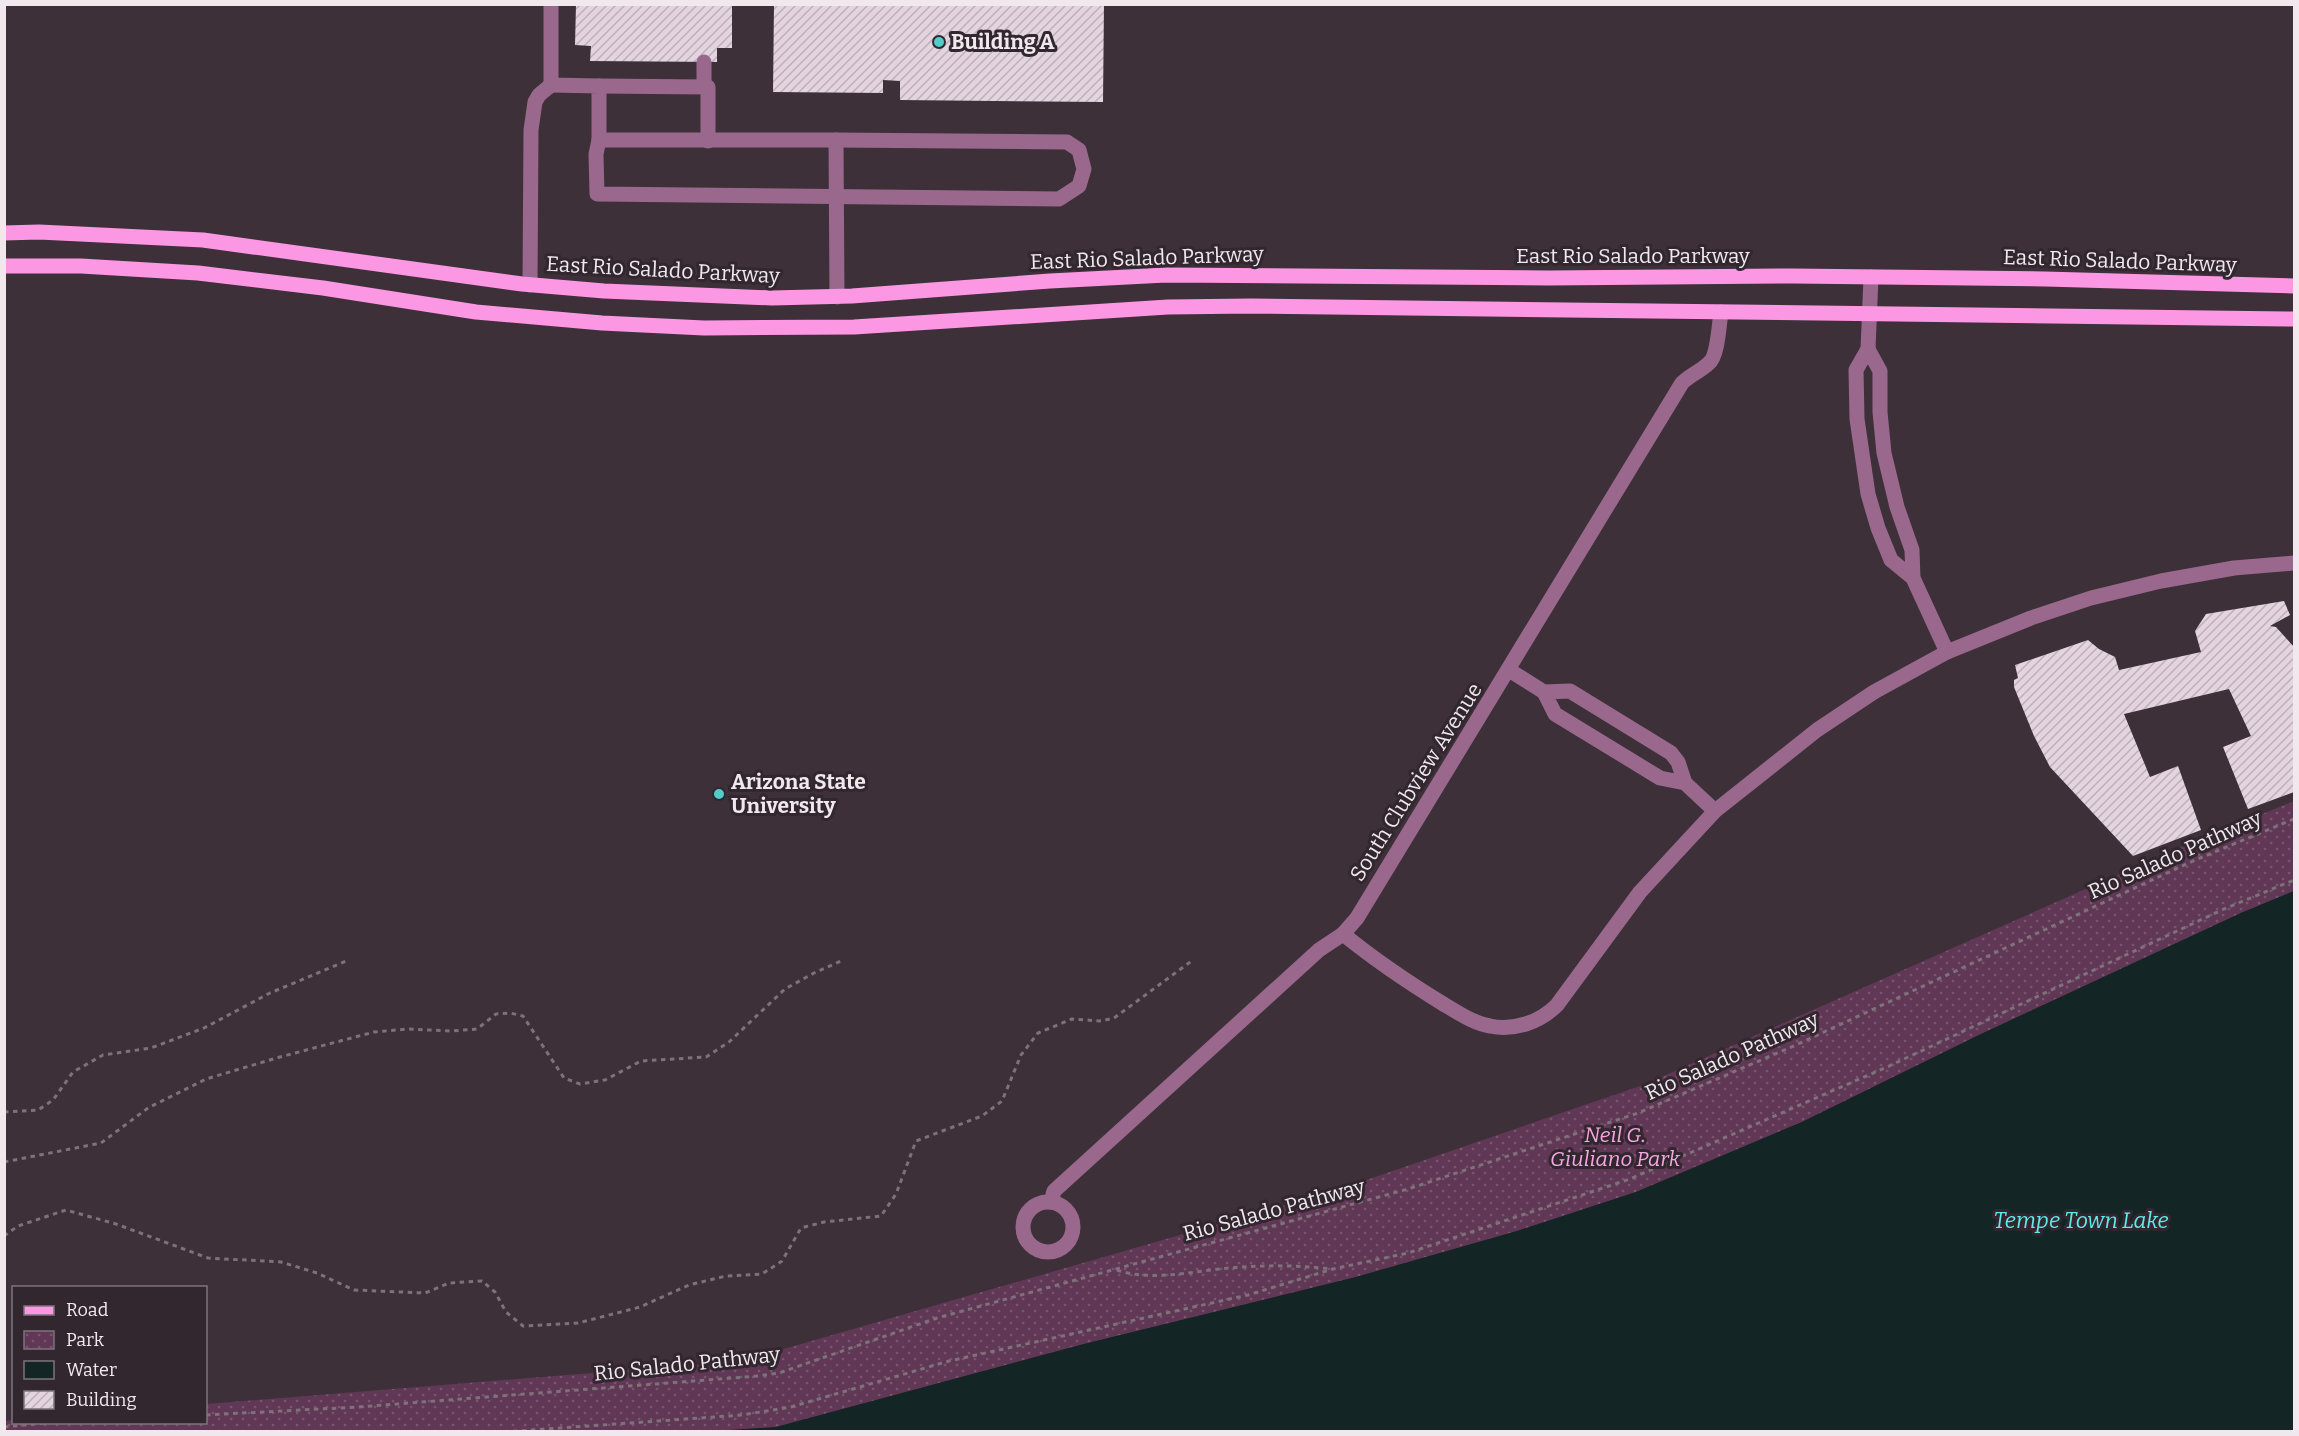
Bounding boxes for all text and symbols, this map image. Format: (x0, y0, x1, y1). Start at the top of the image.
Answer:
place label: Building A (951, 29, 1055, 55)
marker: Building A (932, 35, 946, 49)
street label: East Rio Salado Parkway (1030, 241, 1265, 275)
street label: East Rio Salado Parkway (1516, 243, 1751, 269)
street label: East Rio Salado Parkway (2003, 244, 2238, 278)
street label: East Rio Salado Parkway (545, 251, 781, 289)
street label: South Clubview Avenue (1344, 678, 1488, 886)
place label: Arizona State University (731, 769, 866, 819)
marker: Arizona State University (712, 787, 726, 801)
street label: Rio Salado Pathway (2084, 805, 2267, 905)
street label: Rio Salado Pathway (1641, 1006, 1824, 1106)
park label: Neil G. Giuliano Park (1550, 1122, 1681, 1172)
street label: Rio Salado Pathway (1180, 1173, 1369, 1247)
water label: Tempe Town Lake (1993, 1207, 2169, 1234)
legend (12, 1286, 207, 1424)
text: Road (66, 1299, 109, 1321)
text: Park (66, 1329, 105, 1351)
street label: Rio Salado Pathway (592, 1341, 782, 1387)
text: Water (66, 1359, 117, 1381)
text: Building (66, 1389, 137, 1411)

